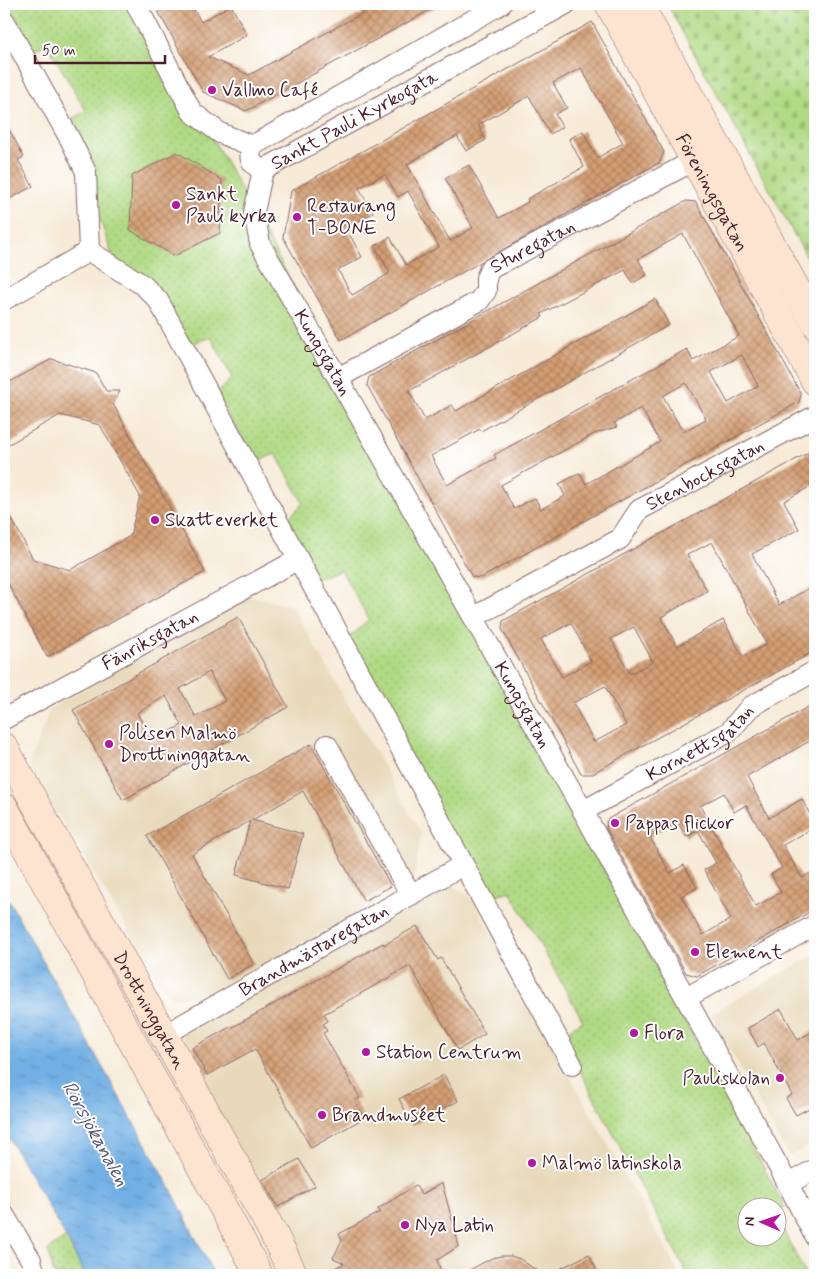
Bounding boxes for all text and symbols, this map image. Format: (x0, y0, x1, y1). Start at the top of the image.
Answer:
scale bar (35, 32, 165, 64)
text: 50 m (42, 41, 76, 61)
street label: Sankt Pauli Kyrkogata (266, 64, 443, 176)
place label: Vallmo Café (222, 78, 318, 103)
marker: Vallmo Café (206, 84, 218, 96)
street label: Föreningsgatan (670, 129, 755, 256)
place label: Sankt Pauli kyrka (186, 182, 277, 229)
place label: Restaurang T-BONE (307, 194, 396, 241)
marker: Sankt Pauli kyrka (170, 199, 182, 211)
marker: Restaurang T-BONE (291, 211, 303, 223)
street label: Sturegatan (486, 213, 580, 279)
street label: Kungsgatan (288, 305, 358, 400)
street label: Stenbocksgatan (641, 433, 769, 517)
place label: Skatteverket (165, 508, 278, 533)
marker: Skatteverket (149, 514, 161, 526)
street label: Fänriksgatan (97, 603, 203, 676)
street label: Kungsgatan (488, 657, 557, 753)
street label: Kornettsgatan (642, 699, 760, 787)
place label: Polisen Malmö Drottninggatan (119, 721, 250, 770)
marker: Polisen Malmö Drottninggatan (103, 738, 115, 750)
place label: Pappas flickor (625, 811, 734, 836)
marker: Pappas flickor (609, 817, 621, 829)
street label: Brandmästaregatan (234, 898, 393, 1002)
place label: Element (705, 940, 783, 965)
marker: Element (689, 946, 701, 958)
street label: Drottninggatan (107, 947, 193, 1074)
place label: Flora (644, 1021, 684, 1046)
marker: Flora (628, 1027, 640, 1039)
place label: Station Centrum (376, 1040, 522, 1065)
marker: Station Centrum (360, 1046, 372, 1058)
place label: Pauliskolan (683, 1066, 770, 1091)
marker: Pauliskolan (774, 1072, 786, 1084)
water label: Rörsjökanalen (55, 1077, 135, 1191)
place label: Brandmuséet (332, 1103, 446, 1128)
marker: Brandmuséet (316, 1109, 328, 1121)
place label: Malmö latinskola (542, 1151, 682, 1176)
marker: Malmö latinskola (526, 1157, 538, 1169)
north arrow (736, 1196, 786, 1246)
place label: Nya Latin (415, 1213, 494, 1238)
text: N (741, 1217, 759, 1227)
marker: Nya Latin (399, 1219, 411, 1231)

